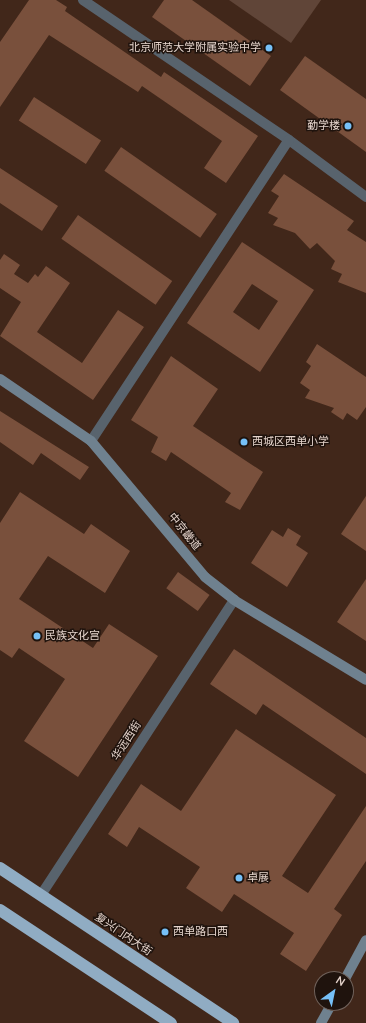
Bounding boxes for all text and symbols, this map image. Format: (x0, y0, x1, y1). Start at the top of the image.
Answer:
place label: 北京师范大学附属实验中学 (129, 41, 261, 55)
marker: 北京师范大学附属实验中学 (264, 43, 274, 53)
place label: 勤学楼 (307, 119, 340, 133)
marker: 勤学楼 (343, 121, 353, 131)
place label: 西城区西单小学 (252, 435, 329, 449)
marker: 西城区西单小学 (239, 437, 249, 447)
street label: 中京畿道 (165, 511, 203, 553)
place label: 民族文化宫 (45, 629, 100, 643)
marker: 民族文化宫 (32, 631, 42, 641)
street label: 华远西街 (109, 719, 145, 763)
place label: 卓展 (247, 871, 269, 885)
marker: 卓展 (234, 873, 244, 883)
street label: 复兴门内大街 (92, 911, 154, 959)
place label: 西单路口西 (173, 925, 228, 939)
marker: 西单路口西 (160, 927, 170, 937)
north arrow (314, 971, 354, 1011)
text: N (333, 973, 348, 990)

